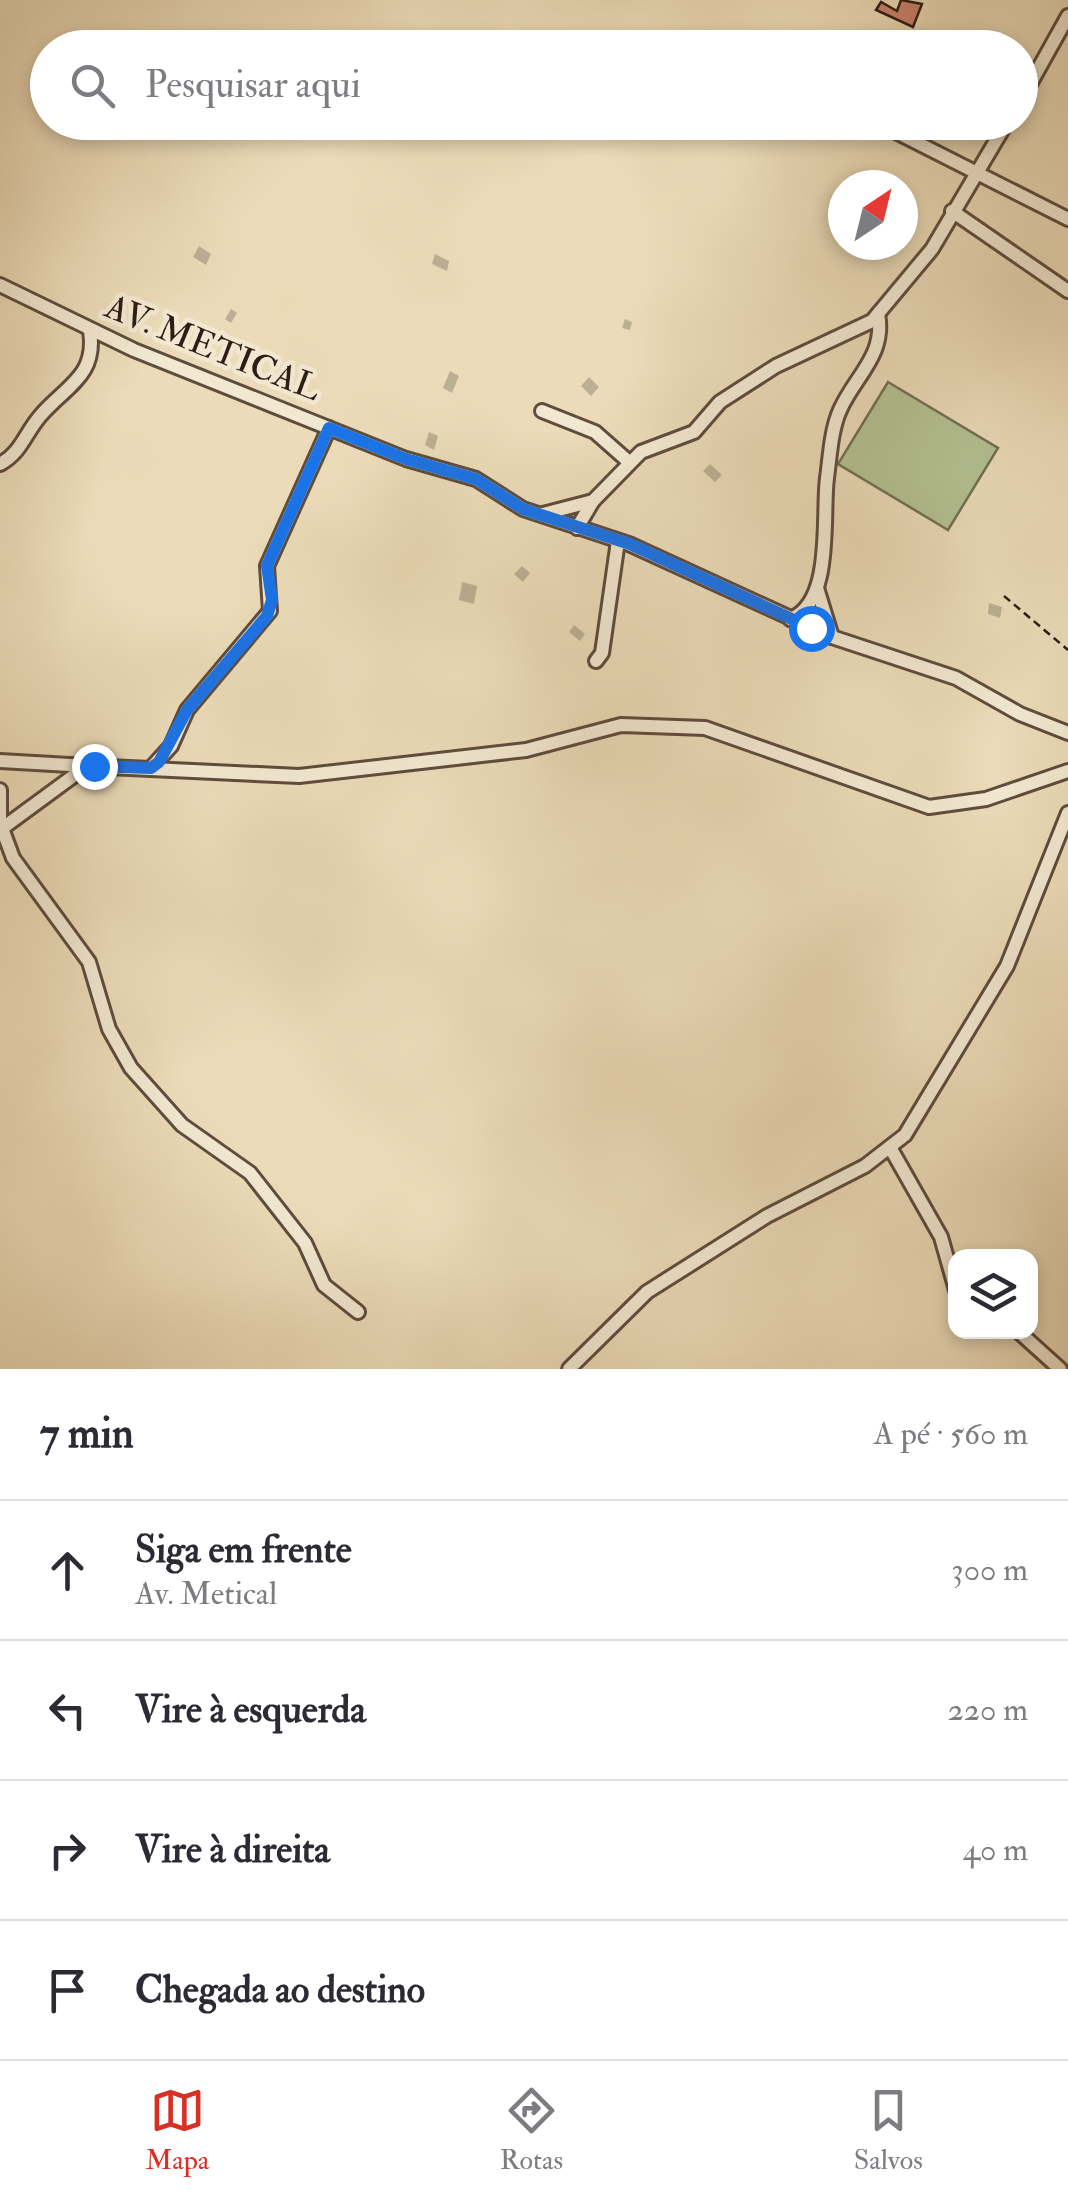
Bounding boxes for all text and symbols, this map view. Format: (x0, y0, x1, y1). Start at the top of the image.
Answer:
search box (30, 30, 1038, 140)
icon: search (65, 58, 120, 113)
text: Pesquisar aqui (145, 61, 361, 109)
north arrow (828, 170, 918, 260)
street label: AV. METICAL (98, 284, 327, 411)
route start (789, 606, 835, 652)
route end (72, 744, 118, 790)
map controls (948, 1249, 1038, 1339)
button: layers (948, 1249, 1038, 1339)
text: 7 min (40, 1408, 134, 1460)
text: A pé · 560 m (874, 1414, 1028, 1454)
text: Siga em frente (135, 1526, 352, 1574)
icon: ahead (40, 1543, 95, 1598)
text: 300 m (951, 1550, 1028, 1590)
text: Av. Metical (135, 1574, 277, 1614)
icon: left (40, 1683, 95, 1738)
text: Vire à esquerda (135, 1686, 366, 1734)
text: 220 m (948, 1690, 1028, 1730)
icon: right (40, 1823, 95, 1878)
text: Vire à direita (135, 1826, 330, 1874)
text: 40 m (963, 1830, 1028, 1870)
icon: arrive (40, 1963, 95, 2018)
text: Chegada ao destino (135, 1966, 425, 2014)
tab: Mapa (145, 2083, 209, 2178)
tab: Rotas (500, 2083, 563, 2178)
tab: Salvos (854, 2083, 923, 2178)

